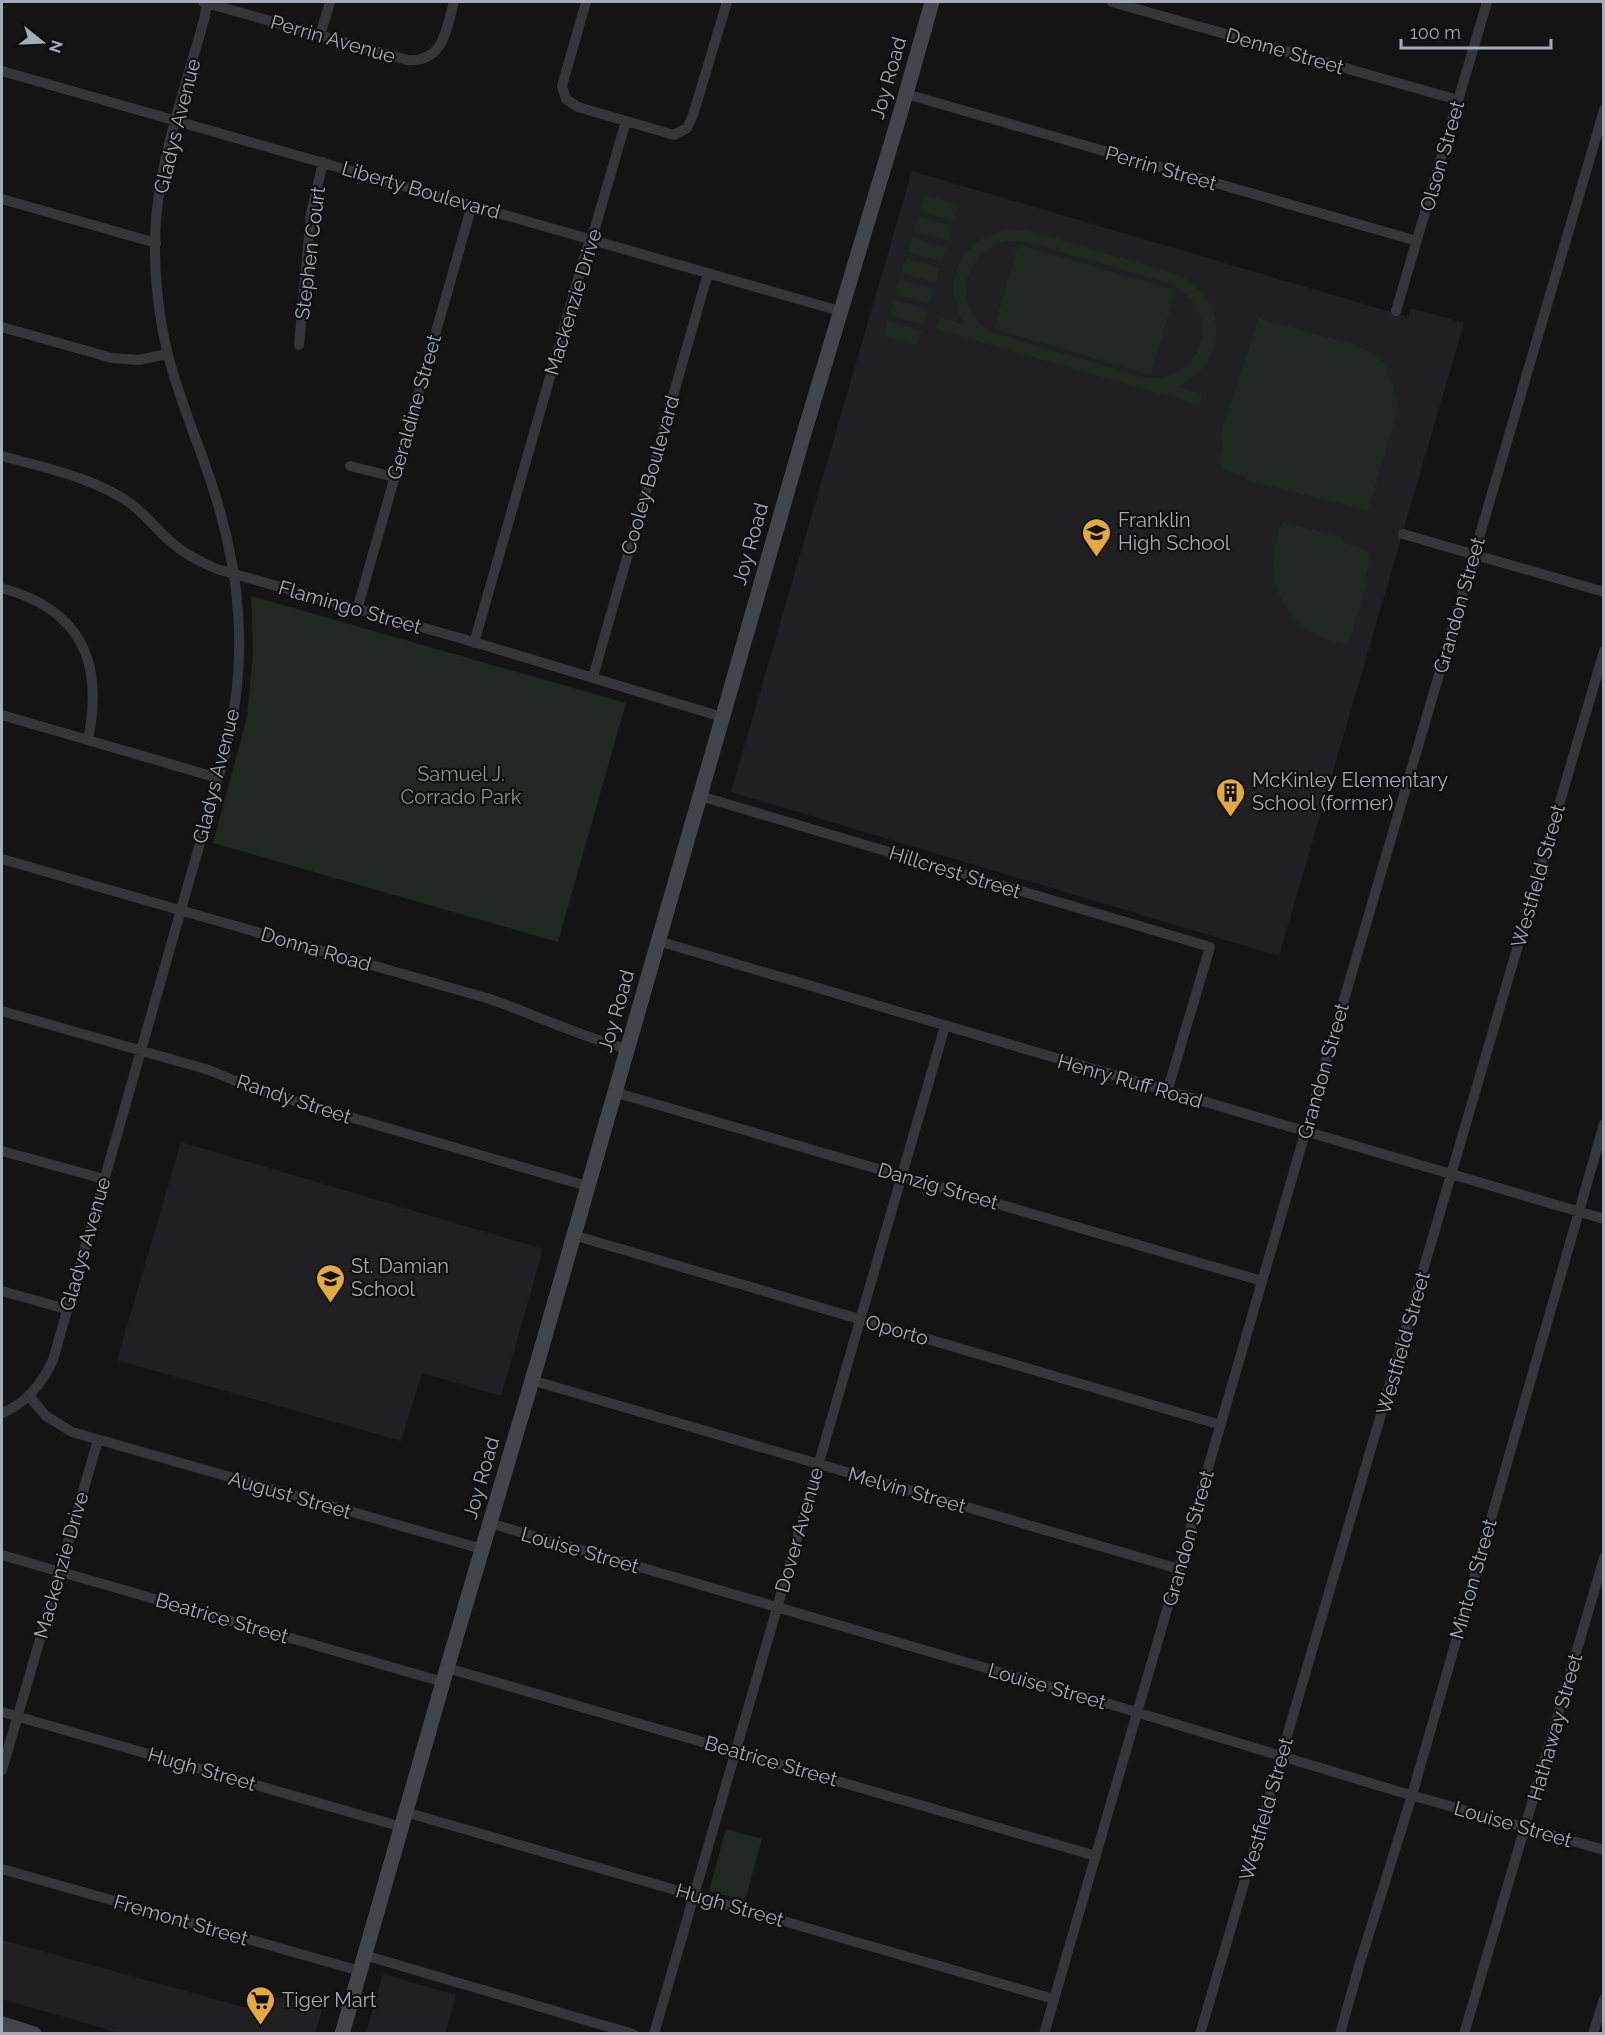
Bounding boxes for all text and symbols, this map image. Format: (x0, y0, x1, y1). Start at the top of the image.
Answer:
street label: Perrin Avenue (268, 10, 398, 68)
north arrow (12, 12, 72, 72)
scale bar (1401, 12, 1551, 50)
text: 100 m (1410, 22, 1461, 43)
street label: Denne Street (1223, 23, 1347, 79)
street label: Joy Road (865, 34, 911, 122)
text: N (45, 38, 67, 55)
street label: Gladys Avenue (149, 56, 205, 196)
street label: Olson Street (1415, 98, 1469, 214)
street label: Perrin Street (1103, 141, 1220, 195)
street label: Liberty Boulevard (339, 156, 503, 224)
street label: Stephen Court (290, 185, 330, 321)
street label: Mackenzie Drive (539, 226, 607, 378)
street label: Geraldine Street (382, 331, 446, 482)
street label: Cooley Boulevard (616, 393, 684, 557)
street label: Joy Road (727, 500, 773, 588)
place label: Franklin High School (1118, 508, 1231, 555)
school or university icon: Franklin High School (1081, 516, 1113, 558)
street label: Grandon Street (1428, 534, 1490, 676)
street label: Flamingo Street (276, 575, 424, 639)
street label: Gladys Avenue (188, 706, 244, 846)
park label: Samuel J. Corrado Park (401, 762, 522, 809)
place label: McKinley Elementary School (former) (1252, 768, 1448, 815)
building icon: McKinley Elementary School (former) (1215, 776, 1247, 818)
street label: Westfield Street (1506, 801, 1570, 950)
street label: Hillcrest Street (886, 841, 1024, 903)
street label: Donna Road (258, 922, 374, 976)
street label: Joy Road (593, 967, 639, 1055)
street label: Grandon Street (1292, 1000, 1354, 1142)
street label: Henry Ruff Road (1055, 1049, 1205, 1113)
street label: Randy Street (234, 1069, 354, 1129)
street label: Danzig Street (875, 1157, 1001, 1215)
street label: Gladys Avenue (54, 1174, 116, 1314)
place label: St. Damian School (351, 1254, 449, 1301)
school or university icon: St. Damian School (314, 1262, 346, 1304)
street label: Westfield Street (1371, 1268, 1435, 1417)
street label: Oporto (863, 1310, 931, 1350)
street label: Joy Road (458, 1434, 504, 1522)
street label: Melvin Street (845, 1462, 969, 1518)
street label: Dover Avenue (770, 1464, 828, 1595)
street label: August Street (226, 1466, 354, 1524)
street label: Grandon Street (1157, 1467, 1219, 1609)
street label: Mackenzie Drive (29, 1489, 93, 1641)
street label: Minton Street (1444, 1516, 1502, 1642)
street label: Louise Street (518, 1522, 642, 1578)
street label: Beatrice Street (153, 1588, 291, 1649)
street label: Hathaway Street (1523, 1650, 1588, 1803)
street label: Louise Street (985, 1658, 1109, 1714)
street label: Beatrice Street (702, 1731, 840, 1792)
street label: Westfield Street (1234, 1734, 1298, 1883)
street label: Hugh Street (145, 1742, 259, 1796)
street label: Louise Street (1451, 1796, 1575, 1852)
street label: Hugh Street (673, 1878, 787, 1932)
street label: Fremont Street (111, 1889, 251, 1951)
supermarket icon: Tiger Mart (245, 1984, 277, 2026)
place label: Tiger Mart (282, 1988, 377, 2012)

